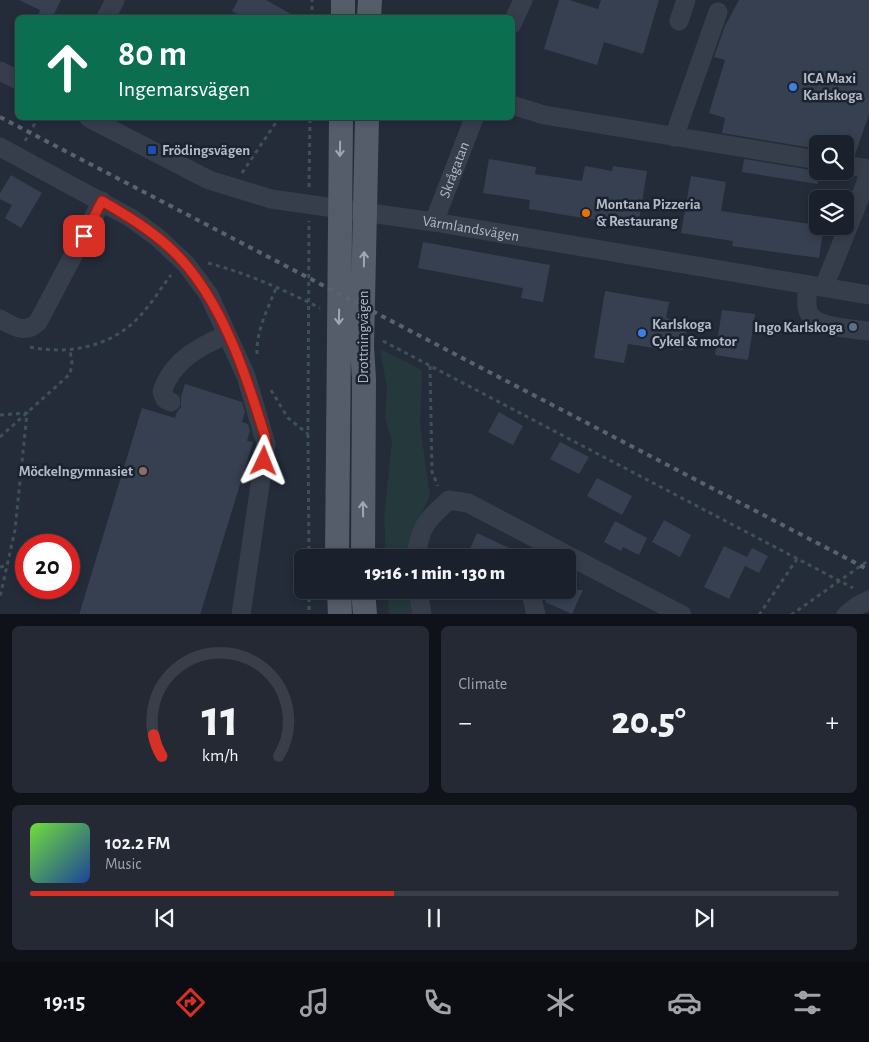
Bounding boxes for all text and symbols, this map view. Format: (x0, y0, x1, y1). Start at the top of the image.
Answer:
icon: ahead (35, 35, 100, 100)
text: 80 m (118, 37, 187, 72)
place label: ICA Maxi Karlskoga (803, 71, 863, 103)
text: Ingemarsvägen (118, 78, 250, 100)
marker: ICA Maxi Karlskoga (787, 81, 799, 93)
map controls (809, 135, 854, 235)
button: search (809, 135, 854, 180)
street label: Skrågatan (437, 140, 472, 200)
one-way arrow (336, 141, 345, 157)
place label: Frödingsvägen (162, 143, 250, 158)
marker: Frödingsvägen (146, 144, 158, 156)
button: layers (809, 190, 854, 235)
place label: Montana Pizzeria & Restaurang (596, 197, 701, 229)
marker: Montana Pizzeria & Restaurang (580, 207, 592, 219)
street label: Värmlandsvägen (421, 213, 520, 244)
pin (63, 215, 105, 257)
icon: arrive (70, 222, 98, 250)
one-way arrow (359, 251, 369, 268)
street label: Drottningvägen (356, 291, 371, 383)
one-way arrow (334, 308, 343, 324)
place label: Karlskoga Cykel & motor (652, 317, 737, 349)
place label: Ingo Karlskoga (754, 320, 843, 335)
marker: Ingo Karlskoga (847, 321, 859, 333)
marker: Karlskoga Cykel & motor (636, 327, 648, 339)
position arrow (237, 434, 289, 486)
place label: Möckelngymnasiet (19, 464, 133, 479)
marker: Möckelngymnasiet (137, 465, 149, 477)
one-way arrow (358, 501, 368, 518)
speed limit sign: 20 (15, 534, 80, 599)
text: 19:16 · 1 min · 130 m (365, 564, 505, 583)
text: Climate (459, 676, 507, 692)
text: 11 (202, 693, 239, 745)
text: 20.5° (612, 703, 686, 741)
text: − (459, 709, 472, 737)
text: + (826, 709, 839, 737)
text: km/h (202, 747, 239, 765)
text: 102.2 FM (105, 834, 170, 853)
text: Music (105, 856, 141, 872)
icon: previous (151, 904, 179, 932)
icon: pause (420, 904, 448, 932)
icon: next (690, 904, 718, 932)
icon: directions (173, 985, 208, 1020)
icon: music (297, 985, 332, 1020)
icon: phone (420, 985, 455, 1020)
icon: climate (543, 985, 578, 1020)
icon: car (667, 985, 702, 1020)
icon: filters (790, 985, 825, 1020)
text: 19:15 (44, 991, 85, 1013)

